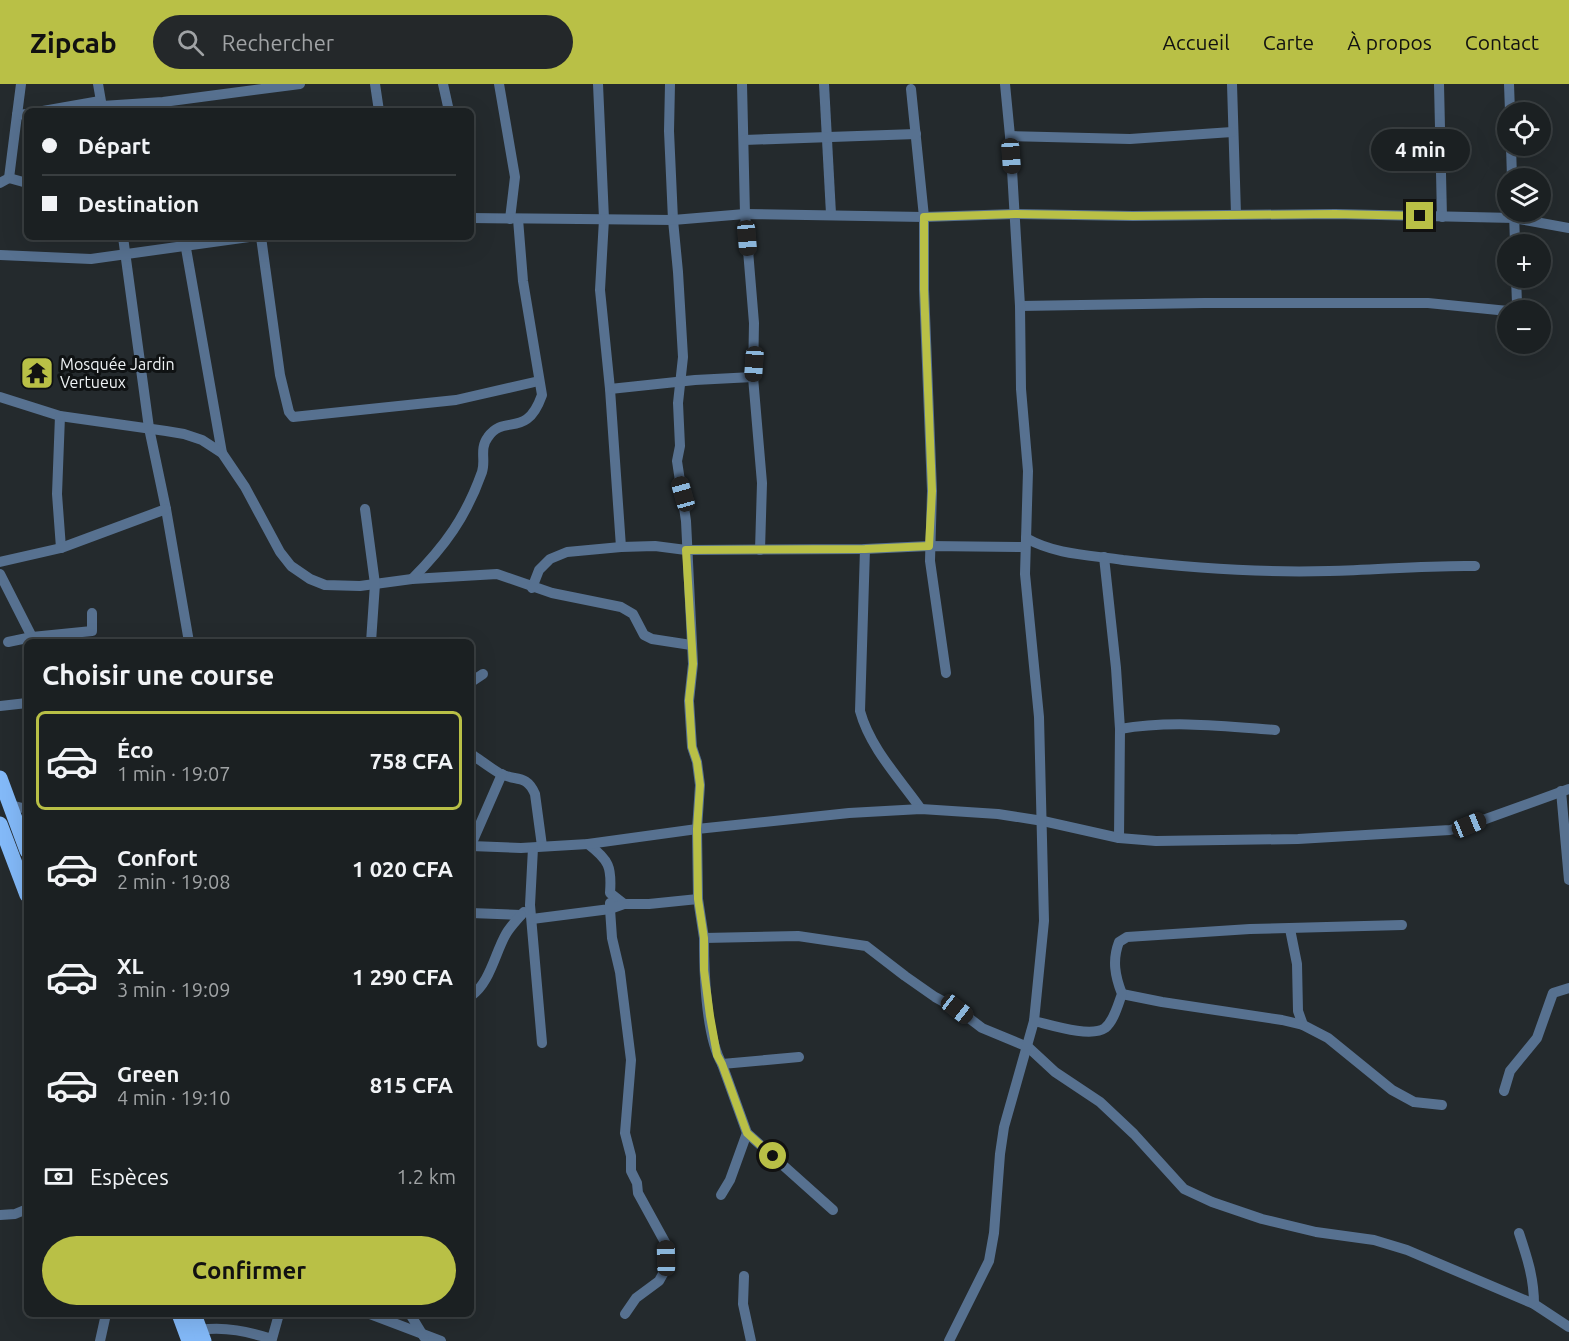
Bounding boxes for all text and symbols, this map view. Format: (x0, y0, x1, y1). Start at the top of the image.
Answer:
search box (153, 15, 573, 69)
icon: search (174, 26, 207, 59)
text: Zipcab (30, 27, 117, 58)
text: Rechercher (222, 30, 334, 55)
text: Accueil (1162, 30, 1230, 54)
text: Carte (1263, 30, 1314, 54)
text: À propos (1347, 30, 1432, 54)
text: Contact (1465, 30, 1539, 54)
map controls (1497, 102, 1551, 354)
button: locate (1497, 102, 1551, 156)
callout: 4 min (1370, 129, 1470, 171)
text: Départ (78, 133, 150, 158)
car (1001, 137, 1021, 175)
text: 4 min (1395, 138, 1446, 161)
button: layers (1497, 168, 1551, 222)
text: Destination (78, 191, 199, 216)
route end (1406, 202, 1433, 229)
car (736, 219, 758, 257)
button: + (1497, 234, 1551, 288)
button: − (1497, 300, 1551, 354)
car (744, 345, 764, 383)
temple icon: Mosquée Jardin Vertueux (19, 355, 55, 391)
place label: Mosquée Jardin Vertueux (60, 355, 175, 391)
car (669, 474, 697, 514)
text: Choisir une course (42, 660, 274, 690)
icon: car (45, 734, 99, 788)
text: Éco (117, 737, 154, 762)
text: 758 CFA (370, 748, 453, 773)
text: 1 min · 19:07 (117, 762, 231, 785)
car (1449, 810, 1489, 840)
icon: car (45, 842, 99, 896)
text: Confort (117, 845, 198, 870)
text: 1 020 CFA (352, 856, 453, 881)
text: 2 min · 19:08 (117, 870, 231, 893)
icon: car (45, 950, 99, 1004)
text: XL (117, 953, 144, 978)
text: 1 290 CFA (352, 964, 453, 989)
text: 3 min · 19:09 (117, 978, 231, 1001)
car (937, 991, 977, 1027)
icon: car (45, 1058, 99, 1112)
text: Green (117, 1061, 179, 1086)
text: 815 CFA (370, 1072, 453, 1097)
text: 4 min · 19:10 (117, 1086, 231, 1109)
route start (759, 1142, 786, 1169)
icon: cash (42, 1160, 75, 1193)
text: Espèces (90, 1164, 169, 1189)
text: 1.2 km (397, 1165, 456, 1188)
button: Confirmer (42, 1236, 456, 1305)
car (657, 1240, 675, 1276)

